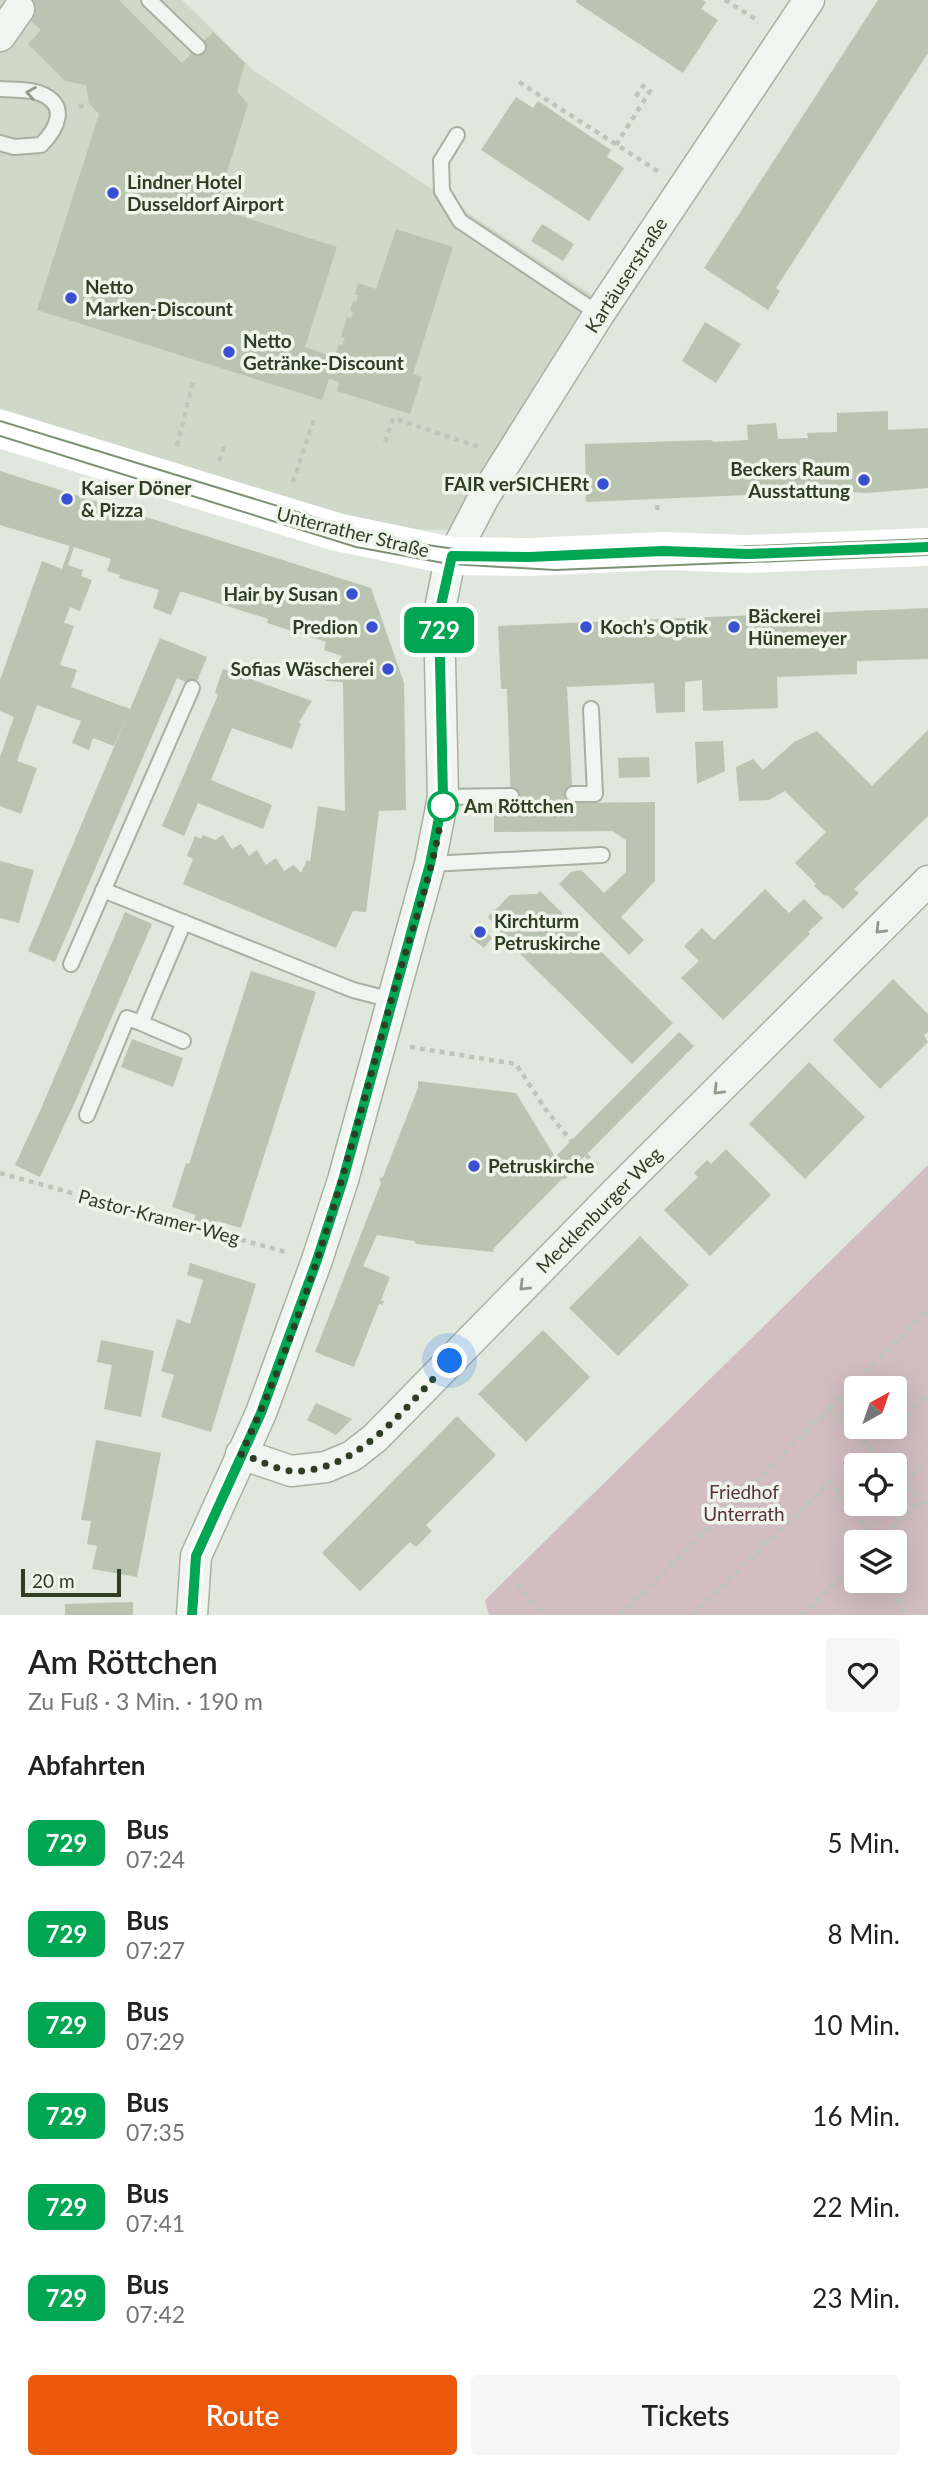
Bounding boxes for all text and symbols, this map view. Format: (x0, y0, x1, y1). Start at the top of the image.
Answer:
one-way arrow (25, 86, 37, 101)
place label: Lindner Hotel Dusseldorf Airport (127, 170, 284, 215)
marker: Lindner Hotel Dusseldorf Airport (105, 185, 121, 201)
street label: Kartäuserstraße (580, 213, 671, 337)
place label: Netto Marken-Discount (85, 275, 233, 320)
marker: Netto Marken-Discount (63, 290, 79, 306)
place label: Netto Getränke-Discount (243, 329, 404, 374)
marker: Netto Getränke-Discount (221, 344, 237, 360)
place label: Beckers Raum Ausstattung (730, 457, 850, 502)
place label: FAIR verSICHERt (444, 472, 589, 495)
marker: Beckers Raum Ausstattung (856, 472, 872, 488)
place label: Kaiser Döner & Pizza (81, 476, 192, 521)
marker: FAIR verSICHERt (595, 476, 611, 492)
marker: Kaiser Döner & Pizza (59, 491, 75, 507)
street label: Unterrather Straße (274, 501, 432, 562)
place label: Hair by Susan (223, 582, 338, 605)
marker: Hair by Susan (344, 586, 360, 602)
place label: Bäckerei Hünemeyer (748, 604, 848, 649)
line badge: 729 (399, 607, 479, 653)
place label: Predion (292, 615, 358, 638)
text: 729 (418, 615, 460, 644)
place label: Koch’s Optik (600, 615, 709, 638)
marker: Predion (364, 619, 380, 635)
marker: Koch’s Optik (578, 619, 594, 635)
marker: Bäckerei Hünemeyer (726, 619, 742, 635)
place label: Sofias Wäscherei (230, 657, 374, 680)
marker: Sofias Wäscherei (380, 661, 396, 677)
marker: Am Röttchen (428, 791, 458, 821)
place label: Am Röttchen (463, 794, 574, 817)
place label: Kirchturm Petruskirche (494, 909, 600, 954)
one-way arrow (875, 921, 888, 934)
marker: Kirchturm Petruskirche (472, 924, 488, 940)
one-way arrow (714, 1082, 727, 1095)
street label: Mecklenburger Weg (531, 1142, 666, 1277)
place label: Petruskirche (488, 1154, 594, 1177)
marker: Petruskirche (466, 1158, 482, 1174)
street label: Pastor-Kramer-Weg (76, 1184, 242, 1249)
one-way arrow (519, 1278, 532, 1291)
your location (432, 1343, 467, 1378)
north arrow (844, 1376, 906, 1438)
map controls (844, 1376, 907, 1593)
button: locate (844, 1453, 907, 1516)
park label: Friedhof Unterrath (703, 1480, 785, 1525)
button: layers (844, 1530, 907, 1593)
scale bar (21, 1566, 121, 1598)
text: 20 m (32, 1569, 75, 1592)
button: heart (826, 1638, 900, 1712)
text: Am Röttchen (28, 1641, 218, 1681)
text: Zu Fuß · 3 Min. · 190 m (28, 1687, 263, 1715)
text: Abfahrten (28, 1749, 146, 1781)
text: Bus (126, 1813, 169, 1845)
text: 5 Min. (827, 1827, 900, 1859)
text: 729 (46, 1828, 87, 1857)
text: 07:24 (126, 1845, 185, 1873)
text: Bus (126, 1904, 169, 1936)
text: 8 Min. (827, 1918, 900, 1950)
text: 729 (46, 1919, 87, 1948)
text: 07:27 (126, 1936, 185, 1964)
text: Bus (126, 1995, 169, 2027)
text: 10 Min. (812, 2009, 900, 2041)
text: 729 (46, 2010, 87, 2039)
text: 07:29 (126, 2027, 185, 2055)
text: Bus (126, 2086, 169, 2118)
text: 16 Min. (812, 2100, 900, 2132)
text: 729 (46, 2101, 87, 2130)
text: 07:35 (126, 2118, 185, 2146)
text: Bus (126, 2177, 169, 2209)
text: 22 Min. (812, 2191, 900, 2223)
text: 729 (46, 2192, 87, 2221)
text: 07:41 (126, 2209, 185, 2237)
text: Bus (126, 2268, 169, 2300)
text: 23 Min. (812, 2282, 900, 2314)
text: 729 (46, 2283, 87, 2312)
text: 07:42 (126, 2300, 185, 2328)
button: Route (28, 2375, 457, 2455)
button: Tickets (471, 2375, 900, 2455)

